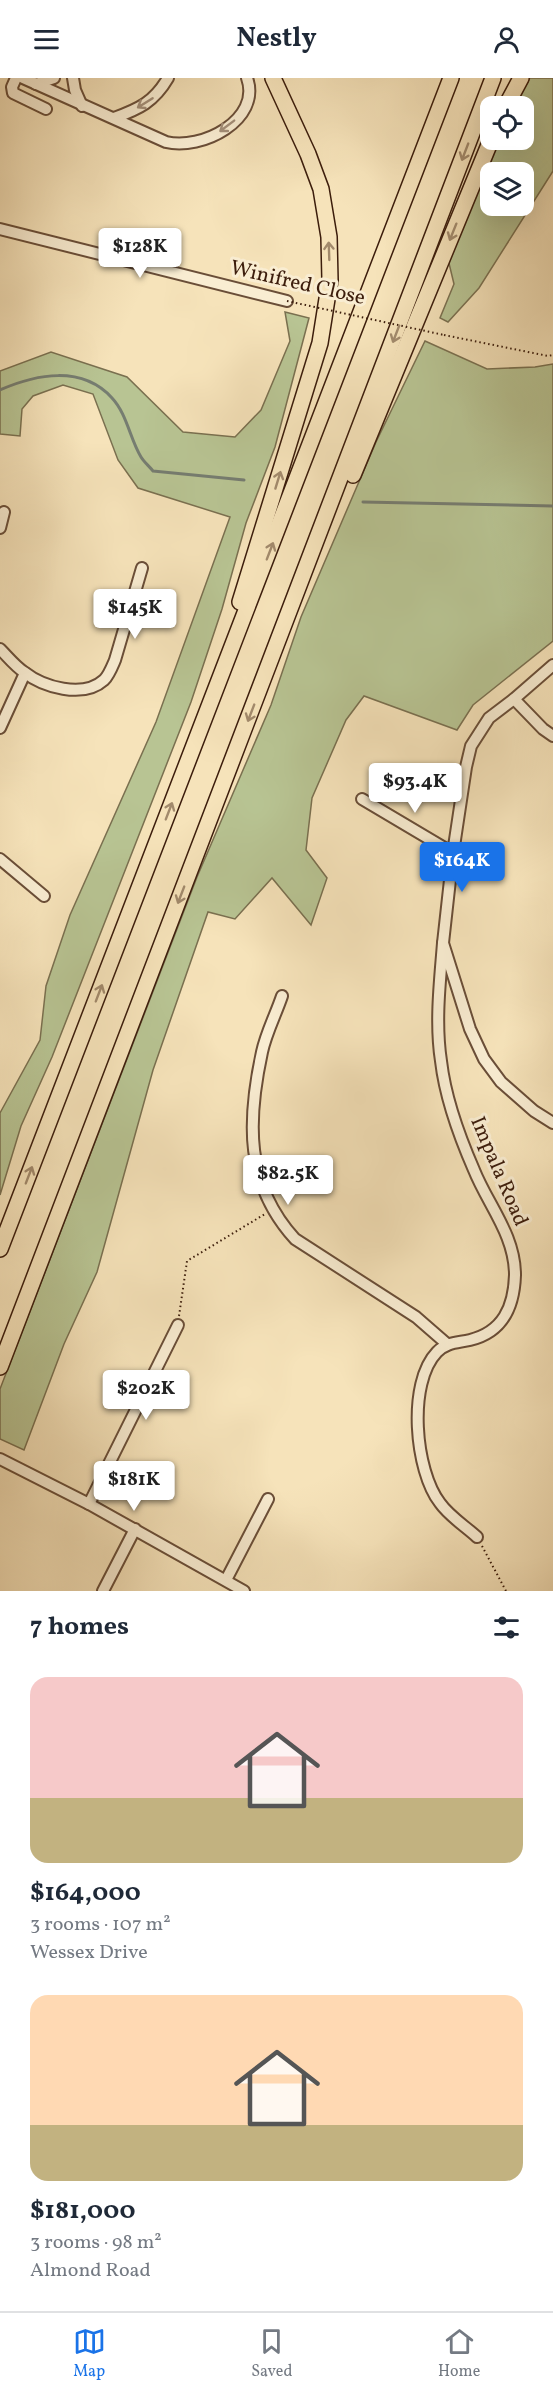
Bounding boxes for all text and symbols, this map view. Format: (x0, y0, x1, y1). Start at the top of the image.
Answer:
text: Nestly (236, 20, 317, 58)
icon: menu (30, 23, 63, 56)
icon: person (490, 23, 523, 56)
map controls (480, 96, 534, 216)
button: locate (480, 96, 534, 150)
one-way arrow (137, 97, 154, 110)
one-way arrow (219, 120, 235, 133)
one-way arrow (459, 142, 470, 161)
button: layers (480, 162, 534, 216)
one-way arrow (447, 223, 458, 241)
pin: $128K (98, 228, 182, 279)
text: $128K (113, 233, 167, 261)
one-way arrow (323, 241, 335, 261)
street label: Winifred Close (227, 254, 368, 313)
one-way arrow (389, 325, 400, 343)
one-way arrow (273, 471, 284, 490)
one-way arrow (265, 542, 276, 561)
pin: $145K (93, 589, 177, 640)
text: $145K (107, 594, 163, 622)
one-way arrow (245, 703, 256, 722)
pin: $93.4K (366, 763, 464, 814)
text: $93.4K (383, 768, 447, 796)
one-way arrow (164, 803, 175, 821)
pin: $164K (420, 842, 504, 893)
text: $164K (434, 847, 490, 875)
one-way arrow (175, 885, 186, 904)
one-way arrow (94, 985, 105, 1003)
street label: Impala Road (462, 1112, 535, 1231)
pin: $82.5K (239, 1155, 337, 1206)
text: $82.5K (257, 1160, 319, 1188)
one-way arrow (24, 1166, 35, 1185)
pin: $202K (104, 1370, 188, 1421)
text: $202K (117, 1375, 175, 1403)
pin: $181K (92, 1461, 176, 1512)
text: $181K (108, 1466, 160, 1494)
text: 7 homes (30, 1609, 129, 1645)
icon: filters (490, 1611, 523, 1644)
icon: home (223, 1716, 331, 1824)
text: $164,000 (30, 1875, 141, 1911)
text: 3 rooms · 107 m² (30, 1911, 171, 1939)
text: Wessex Drive (30, 1939, 148, 1967)
icon: home (223, 2034, 331, 2142)
text: $181,000 (30, 2193, 136, 2229)
text: 3 rooms · 98 m² (30, 2229, 162, 2257)
text: Almond Road (30, 2257, 151, 2285)
tab: Map (73, 2325, 106, 2383)
tab: Saved (251, 2325, 292, 2383)
tab: Home (438, 2325, 480, 2383)

